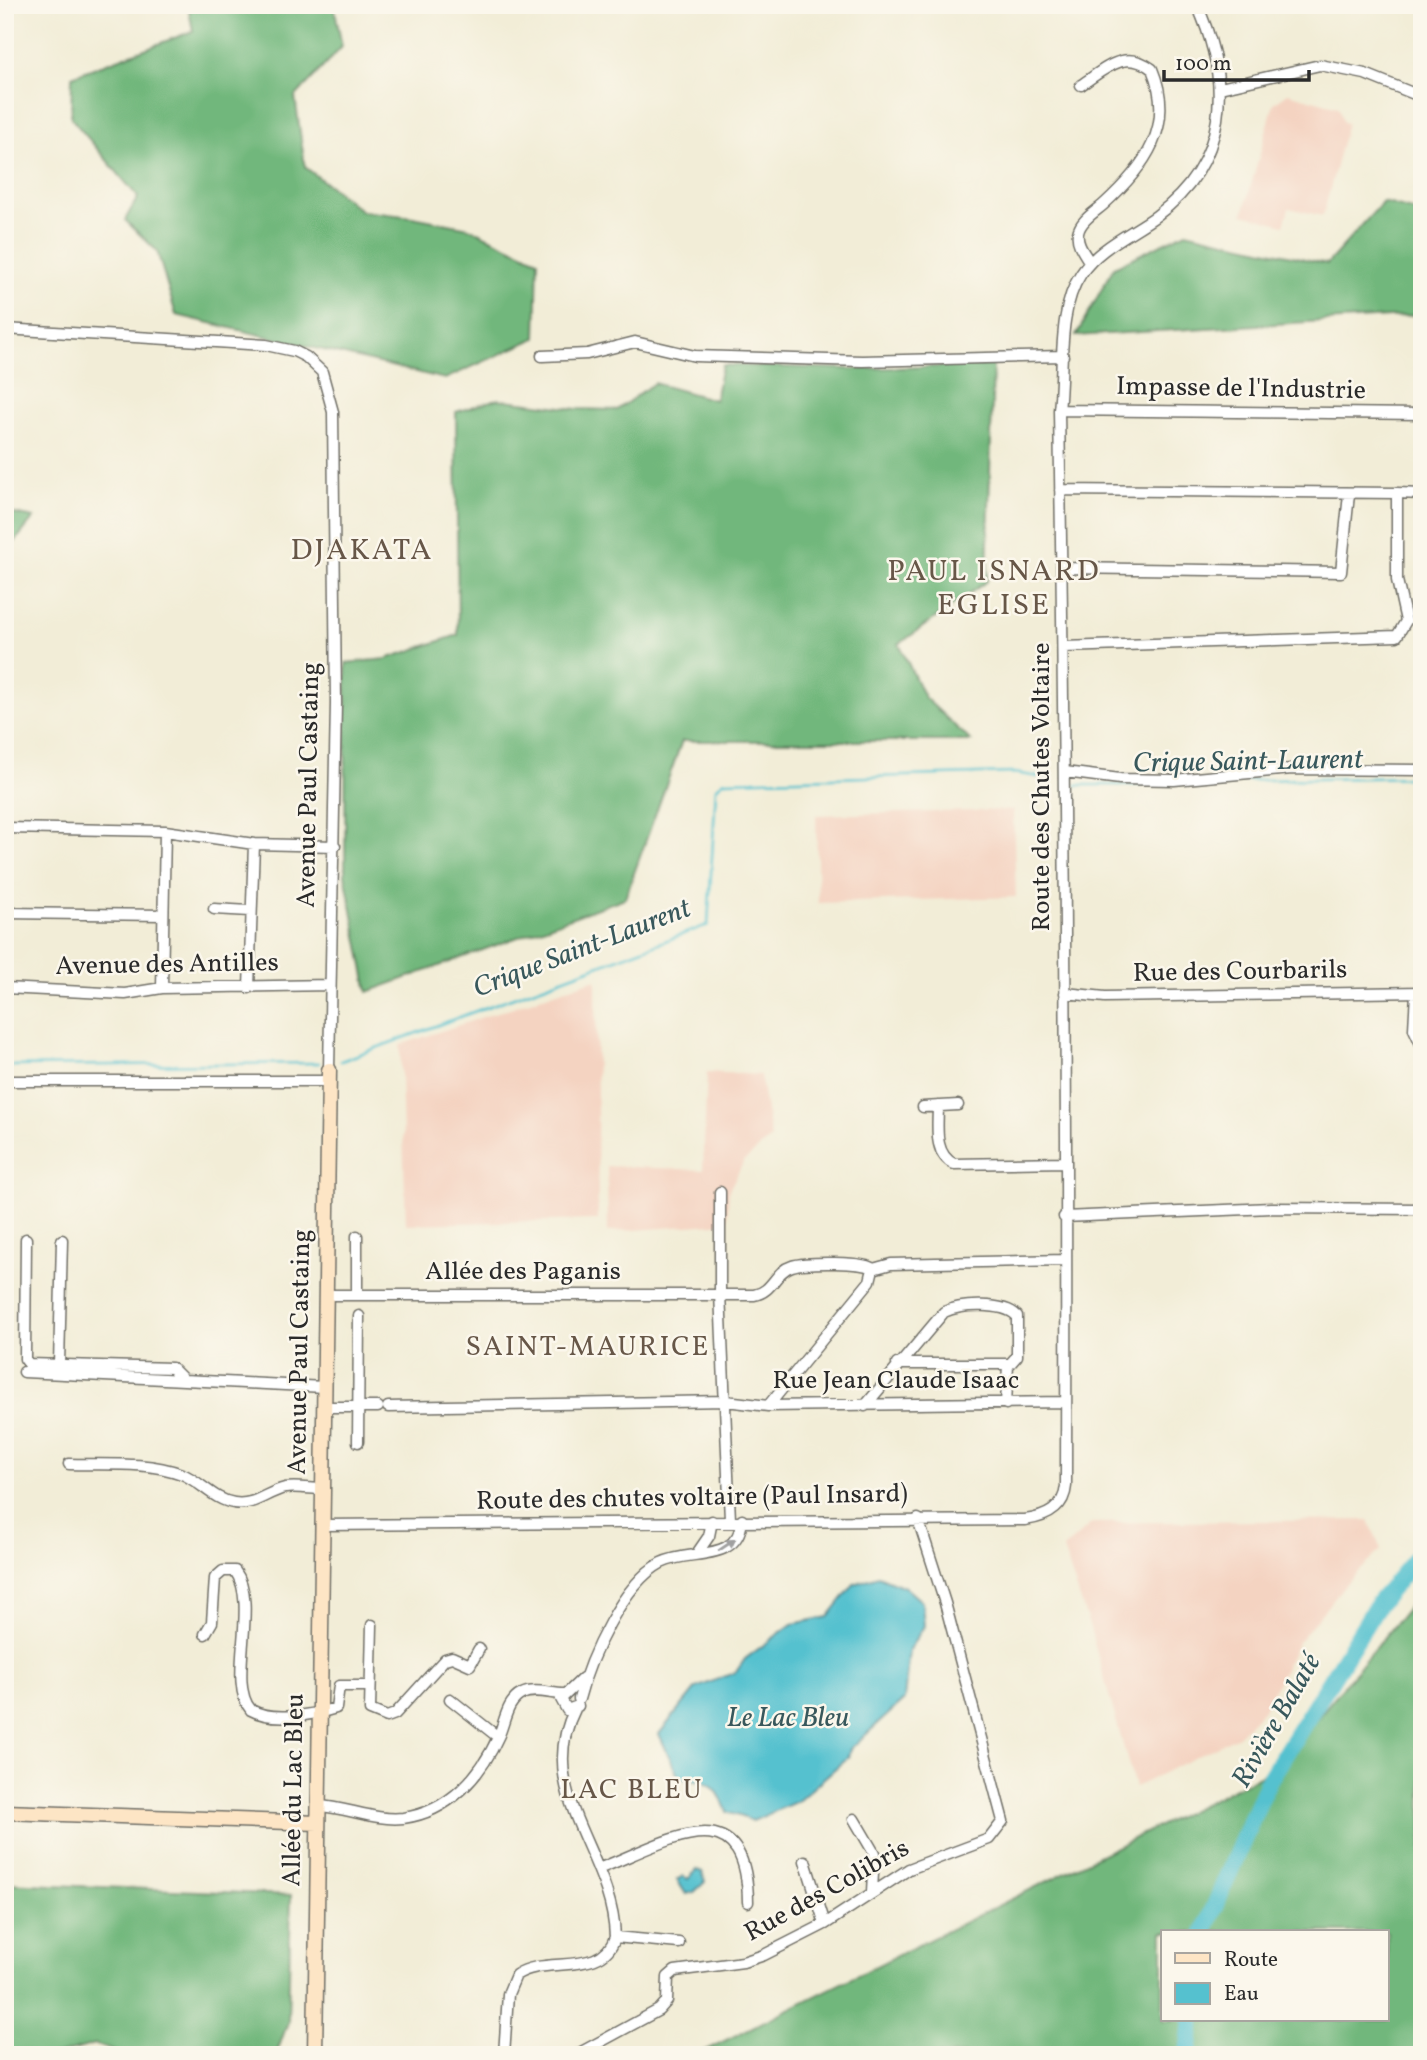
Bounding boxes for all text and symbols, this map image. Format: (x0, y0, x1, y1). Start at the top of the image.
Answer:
scale bar (1164, 38, 1310, 82)
text: 100 m (1175, 50, 1232, 79)
street label: Impasse de l'Industrie (1116, 369, 1366, 409)
district label: DJAKATA (291, 530, 433, 572)
district label: PAUL ISNARD EGLISE (887, 551, 1101, 627)
street label: Route des Chutes Voltaire (1024, 642, 1060, 932)
street label: Avenue Paul Castaing (289, 662, 329, 908)
water label: Crique Saint-Laurent (1133, 740, 1364, 784)
water label: Crique Saint-Laurent (468, 889, 697, 1008)
street label: Avenue des Antilles (55, 945, 279, 985)
street label: Rue des Courbarils (1132, 952, 1348, 992)
street label: Avenue Paul Castaing (280, 1229, 320, 1475)
street label: Allée des Paganis (425, 1254, 621, 1290)
district label: SAINT-MAURICE (466, 1328, 710, 1367)
street label: Rue Jean Claude Isaac (773, 1363, 1019, 1399)
street label: Route des chutes voltaire (Paul Insard) (476, 1476, 908, 1520)
one-way arrow (718, 1539, 737, 1553)
water label: Rivière Balaté (1223, 1645, 1332, 1795)
street label: Allée du Lac Bleu (274, 1693, 314, 1887)
water label: Le Lac Bleu (727, 1699, 849, 1738)
district label: LAC BLEU (560, 1771, 704, 1810)
street label: Rue des Colibris (738, 1831, 916, 1951)
legend (1161, 1930, 1388, 2022)
text: Route (1224, 1946, 1278, 1975)
text: Eau (1224, 1980, 1259, 2009)

